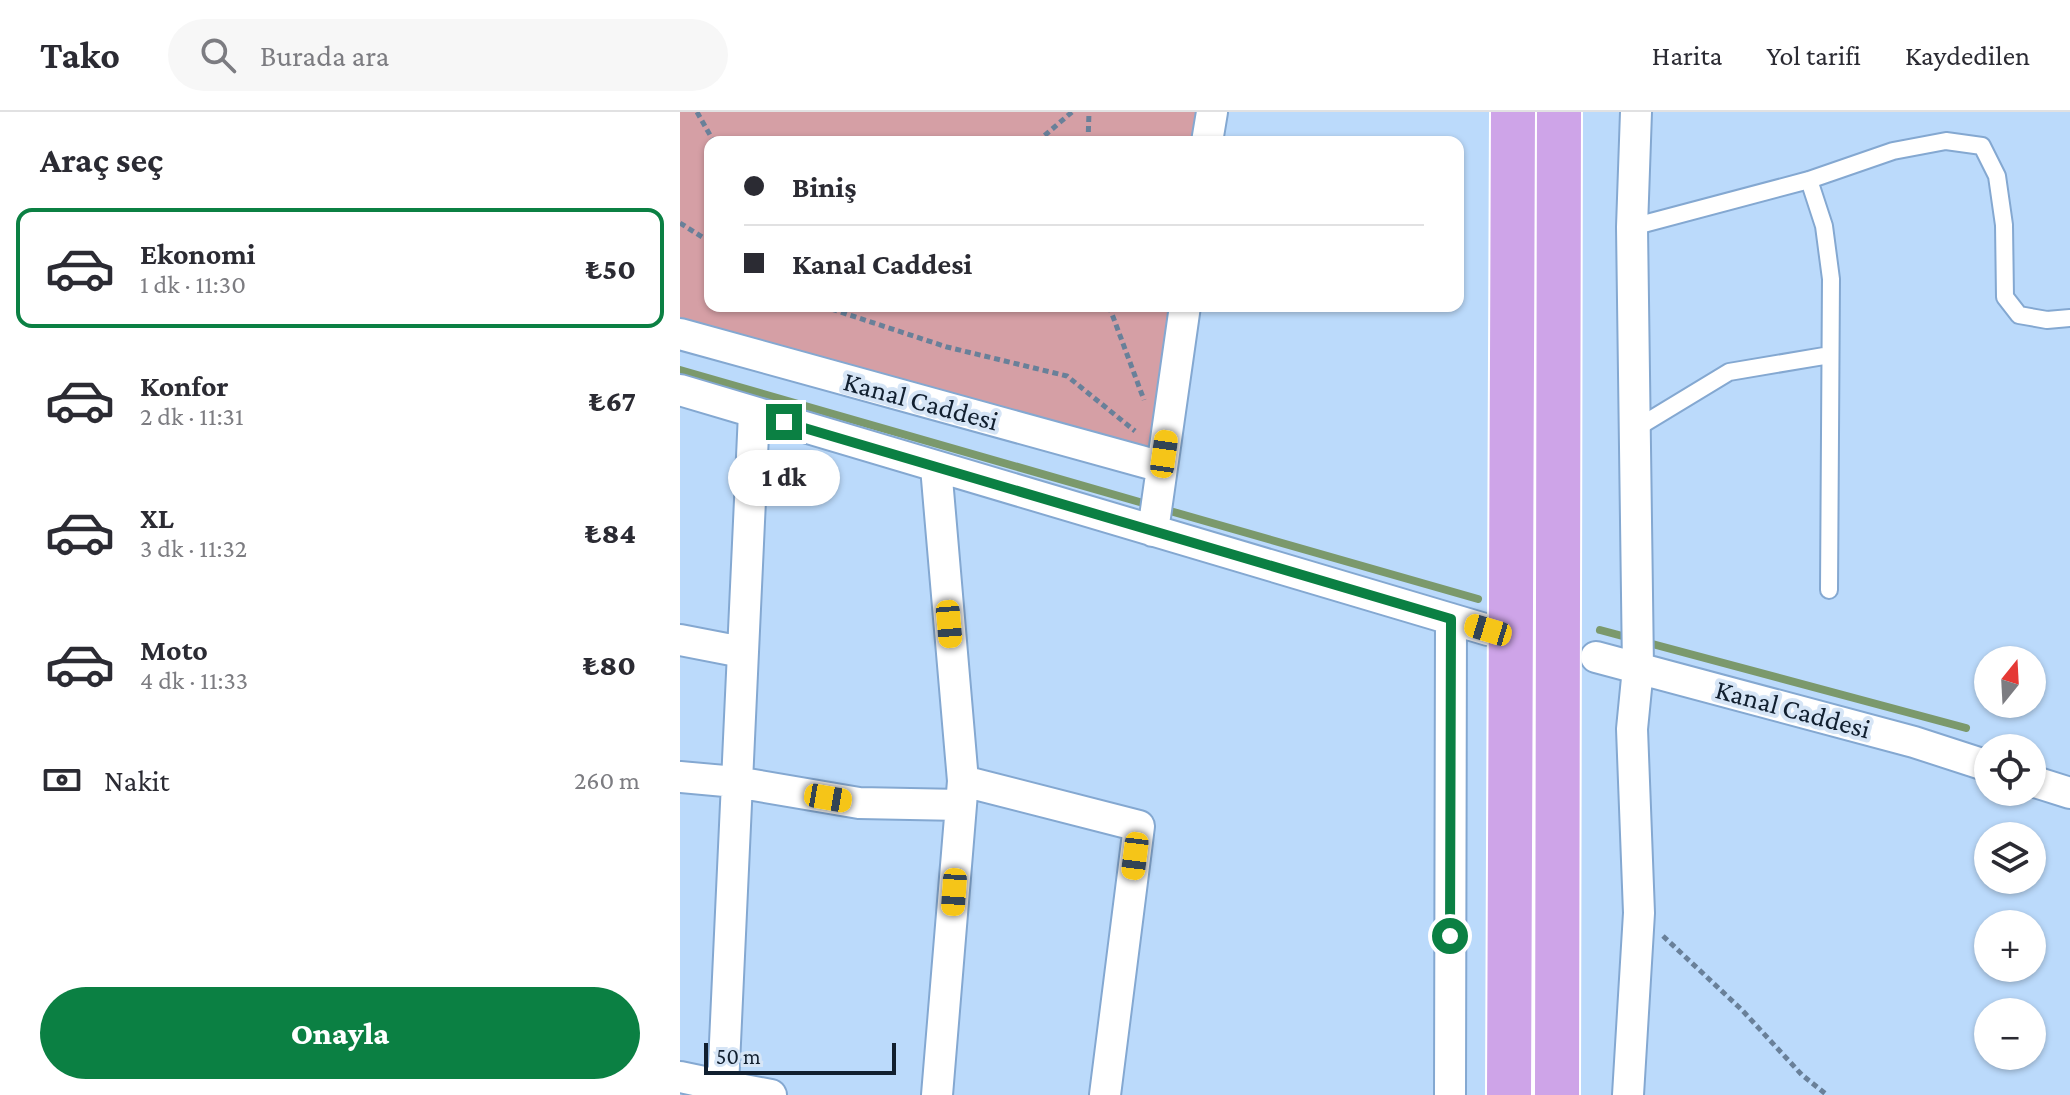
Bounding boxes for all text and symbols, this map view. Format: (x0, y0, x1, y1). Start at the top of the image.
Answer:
search box (168, 19, 728, 91)
icon: search (196, 33, 240, 77)
text: Tako (40, 34, 120, 76)
text: Burada ara (260, 39, 389, 72)
text: Harita (1652, 40, 1723, 71)
text: Yol tarifi (1767, 40, 1861, 71)
text: Kaydedilen (1905, 40, 2030, 71)
text: Araç seç (40, 140, 163, 180)
text: Biniş (792, 170, 856, 203)
icon: car (44, 232, 116, 304)
text: Ekonomi (140, 237, 256, 270)
text: Kanal Caddesi (792, 247, 972, 280)
text: ₺50 (586, 252, 636, 285)
text: 1 dk · 11:30 (140, 270, 246, 299)
icon: car (44, 364, 116, 436)
street label: Kanal Caddesi (840, 365, 1002, 437)
text: Konfor (140, 369, 229, 402)
text: ₺67 (589, 384, 636, 417)
text: 2 dk · 11:31 (140, 402, 244, 431)
route end (766, 404, 802, 440)
car (1149, 429, 1179, 479)
callout: 1 dk (728, 450, 840, 506)
text: 1 dk (762, 463, 806, 492)
icon: car (44, 496, 116, 568)
text: XL (140, 501, 174, 534)
text: ₺84 (585, 516, 636, 549)
text: 3 dk · 11:32 (140, 534, 247, 563)
car (935, 599, 963, 649)
car (1462, 612, 1514, 648)
icon: car (44, 628, 116, 700)
text: Moto (140, 633, 208, 666)
north arrow (1974, 646, 2046, 718)
map controls (1974, 646, 2046, 1070)
text: ₺80 (583, 648, 636, 681)
text: 4 dk · 11:33 (140, 666, 248, 695)
street label: Kanal Caddesi (1712, 673, 1874, 745)
button: locate (1974, 734, 2046, 806)
icon: cash (40, 758, 84, 802)
text: Nakit (104, 764, 170, 797)
text: 260 m (574, 766, 640, 795)
car (802, 782, 854, 814)
button: layers (1974, 822, 2046, 894)
car (1120, 831, 1150, 881)
car (940, 867, 968, 917)
button: + (1974, 910, 2046, 982)
route start (1432, 918, 1468, 954)
button: Onayla (40, 987, 640, 1079)
button: − (1974, 998, 2046, 1070)
scale bar (704, 1039, 896, 1075)
text: 50 m (716, 1044, 761, 1069)

